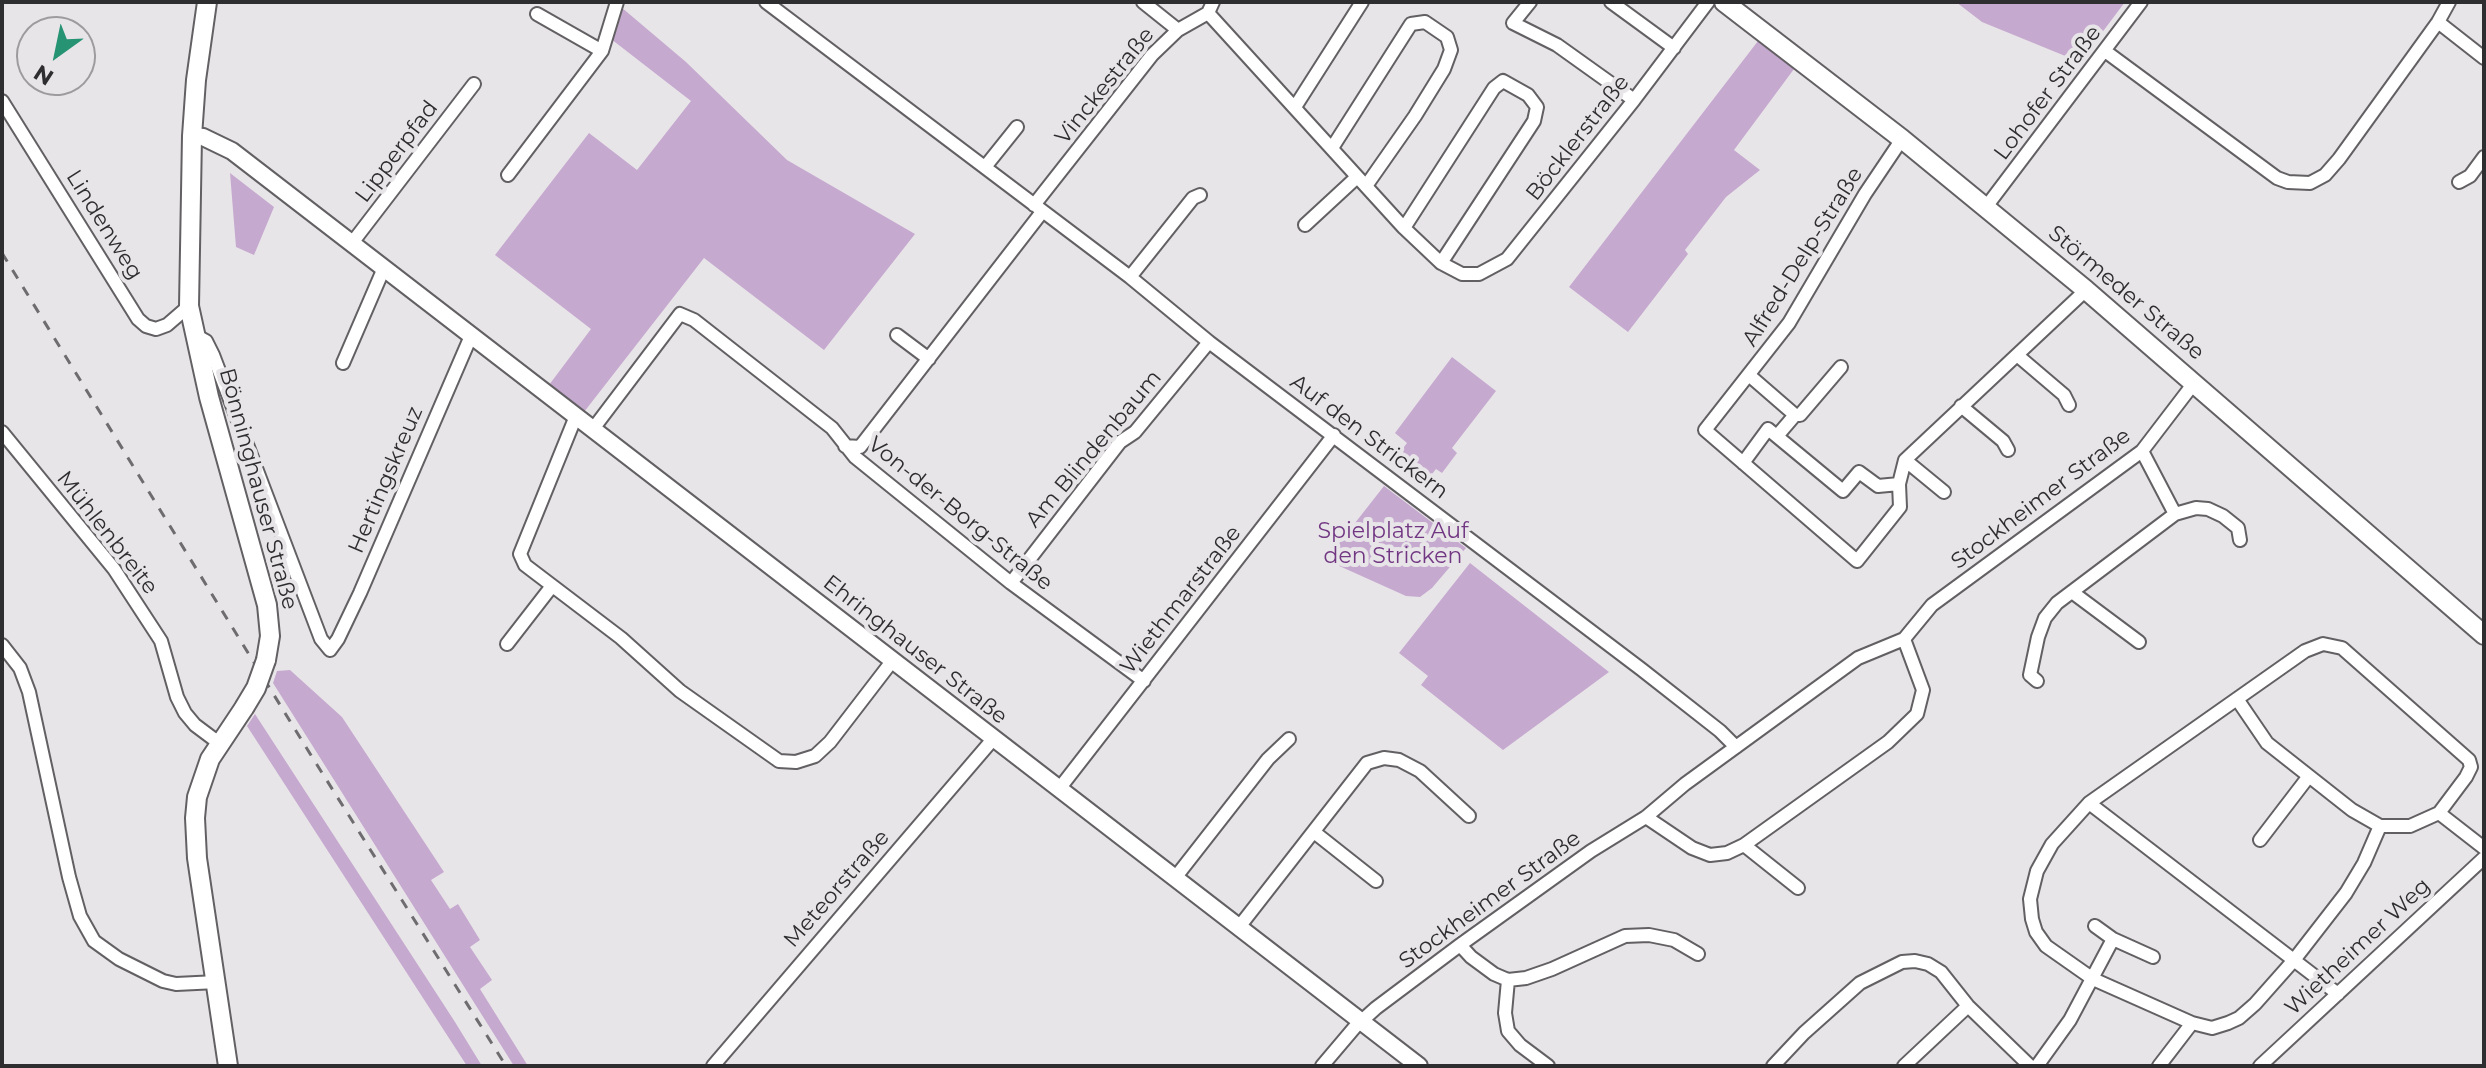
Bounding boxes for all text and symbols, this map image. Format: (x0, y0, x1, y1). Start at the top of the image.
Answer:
north arrow (16, 16, 96, 96)
street label: Lohofer Straße (1989, 20, 2107, 166)
street label: Vinckestraße (1050, 22, 1160, 150)
text: N (29, 59, 59, 91)
street label: Böcklerstraße (1521, 70, 1635, 206)
street label: Lipperpfad (350, 96, 444, 208)
street label: Alfred-Delp-Straße (1737, 163, 1869, 351)
street label: Lindenweg (60, 165, 148, 285)
street label: Störmeder Straße (2043, 220, 2209, 366)
street label: Am Blindenbaum (1021, 365, 1167, 533)
street label: Bönninghauser Straße (213, 366, 303, 612)
street label: Auf den Strickern (1285, 369, 1453, 505)
street label: Hertingskreuz (343, 403, 429, 557)
street label: Stockheimer Straße (1946, 423, 2136, 575)
street label: Von-der-Borg-Straße (862, 431, 1058, 597)
street label: Mühlenbreite (51, 466, 163, 600)
park label: Spielplatz Auf den Stricken (1317, 519, 1469, 570)
street label: Wiethmarstraße (1115, 521, 1247, 679)
street label: Ehringhauser Straße (818, 570, 1012, 730)
street label: Meteorstraße (779, 825, 895, 953)
street label: Stockheimer Straße (1394, 825, 1586, 975)
street label: Wietheimer Weg (2280, 873, 2436, 1021)

